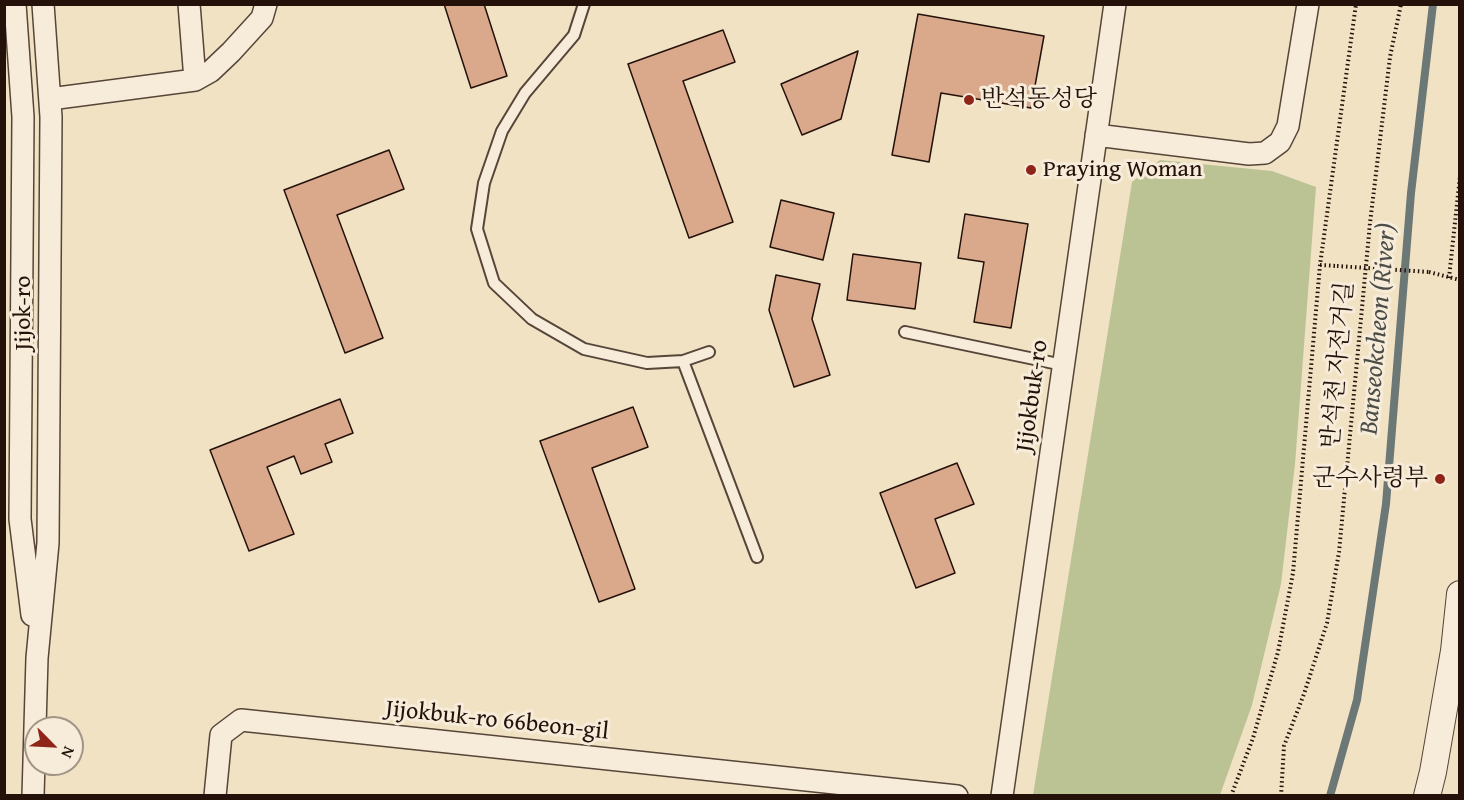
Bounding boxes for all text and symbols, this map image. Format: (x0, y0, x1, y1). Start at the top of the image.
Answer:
place label: 반석동성당 (981, 86, 1097, 114)
marker: 반석동성당 (962, 93, 976, 107)
place label: Praying Woman (1043, 156, 1202, 184)
marker: Praying Woman (1024, 163, 1038, 177)
water label: Banseokcheon (River) (1354, 222, 1404, 436)
street label: Jijok-ro (10, 275, 38, 351)
street label: 반석천 자전거길 (1317, 280, 1361, 450)
street label: Jijokbuk-ro (1011, 338, 1055, 454)
place label: 군수사령부 (1312, 465, 1428, 493)
marker: 군수사령부 (1433, 472, 1447, 486)
street label: Jijokbuk-ro 66beon-gil (384, 695, 610, 747)
north arrow (24, 716, 84, 776)
text: N (55, 743, 82, 762)

